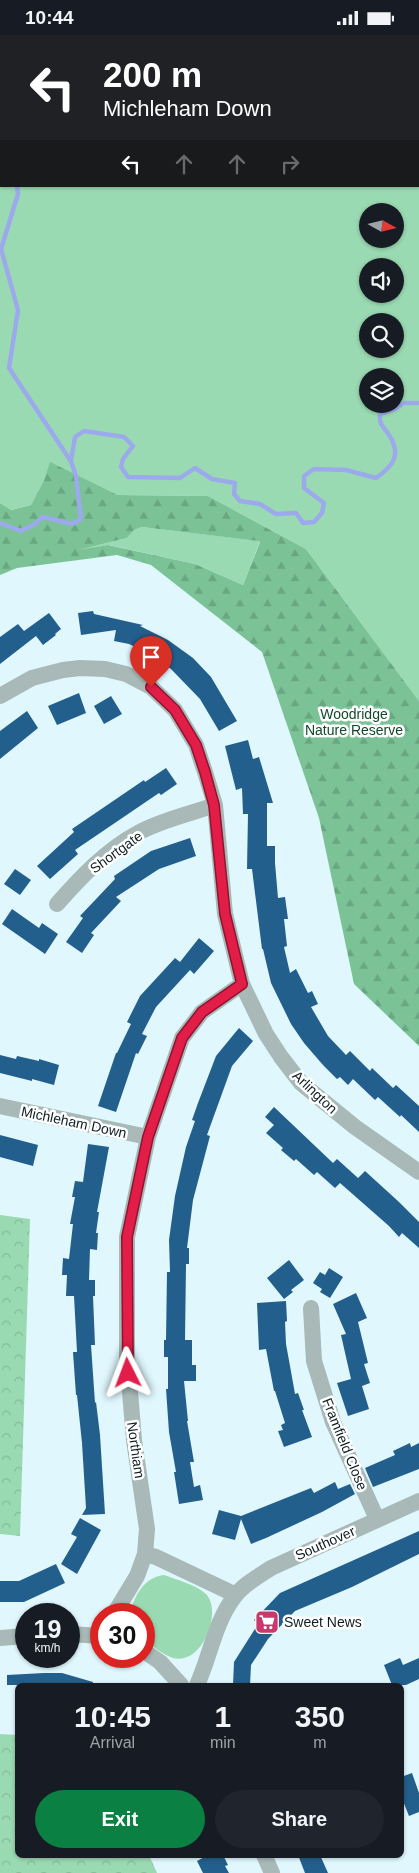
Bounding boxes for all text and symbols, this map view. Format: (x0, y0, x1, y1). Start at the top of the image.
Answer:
text: 10:44 (25, 7, 74, 28)
icon: left (20, 55, 85, 120)
text: 200 m (103, 55, 202, 94)
text: Michleham Down (103, 96, 272, 121)
icon: left (117, 150, 145, 178)
icon: ahead (170, 150, 198, 178)
icon: ahead (223, 150, 251, 178)
icon: right (276, 150, 304, 178)
north arrow (359, 203, 404, 247)
map controls (359, 203, 404, 413)
button: sound (359, 258, 404, 303)
button: search (359, 313, 404, 358)
button: layers (359, 368, 404, 413)
pin (130, 636, 172, 687)
icon: arrive (137, 643, 165, 671)
park label: Woodridge Nature Reserve (305, 706, 403, 738)
street label: Shortgate (87, 828, 145, 876)
street label: Arlington (289, 1067, 341, 1117)
street label: Michleham Down (20, 1103, 128, 1141)
position arrow (101, 1346, 153, 1398)
street label: Framfield Close (319, 1396, 371, 1493)
street label: Northiam (124, 1421, 148, 1479)
street label: Southover (293, 1523, 358, 1563)
speed limit sign: 30 (90, 1603, 155, 1668)
supermarket icon: Sweet News (254, 1609, 280, 1635)
place label: Sweet News (284, 1614, 362, 1630)
text: 19 (34, 1615, 61, 1643)
text: km/h (34, 1641, 61, 1655)
text: 10:45 (74, 1700, 151, 1733)
text: 1 (214, 1700, 231, 1733)
text: 350 (295, 1700, 345, 1733)
text: Arrival (90, 1734, 135, 1751)
text: min (210, 1734, 236, 1751)
text: m (313, 1734, 326, 1751)
button: Exit (35, 1790, 205, 1848)
button: Share (215, 1790, 384, 1848)

